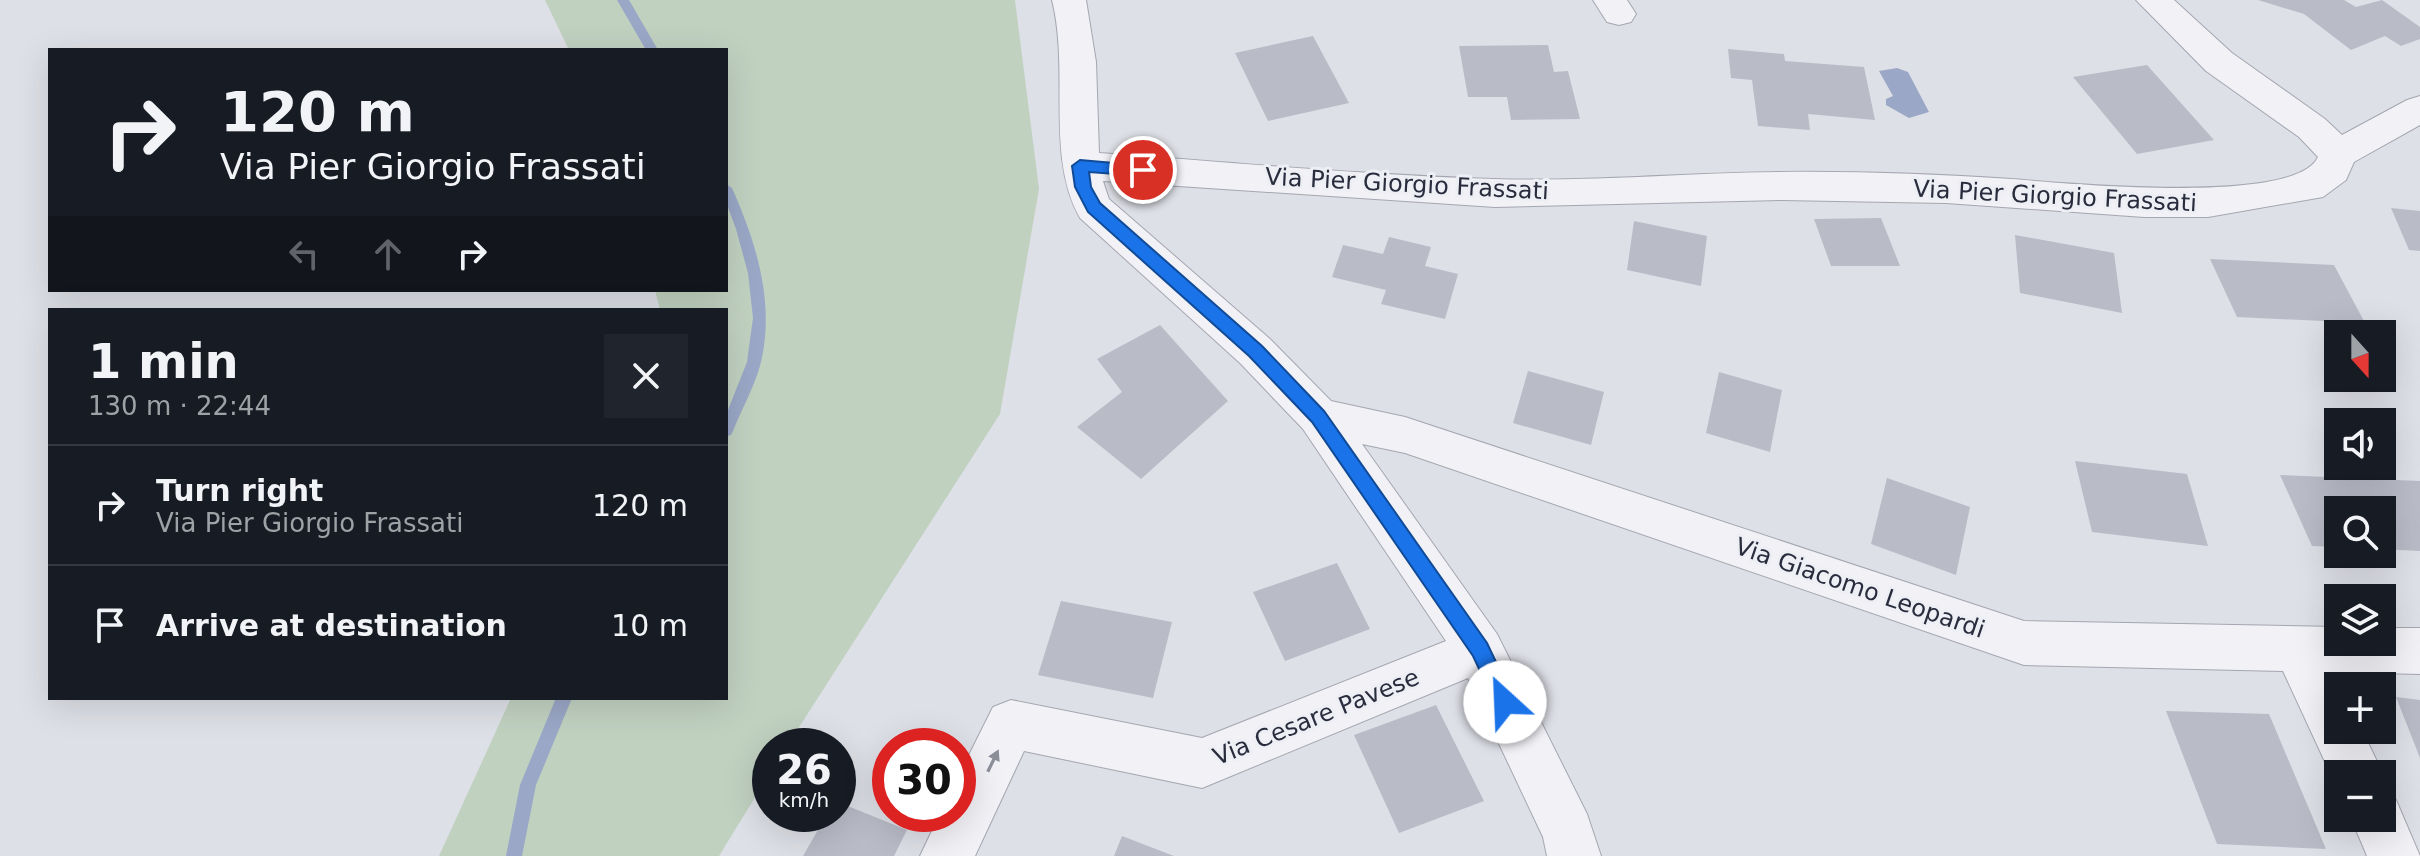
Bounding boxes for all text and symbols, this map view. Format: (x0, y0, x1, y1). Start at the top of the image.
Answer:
text: 120 m (220, 79, 415, 144)
icon: right (88, 80, 192, 184)
pin (1109, 136, 1177, 204)
text: Via Pier Giorgio Frassati (220, 146, 646, 187)
icon: arrive (1121, 148, 1165, 192)
street label: Via Pier Giorgio Frassati (1265, 163, 1549, 205)
street label: Via Pier Giorgio Frassati (1913, 175, 2197, 217)
icon: left (282, 232, 326, 276)
icon: ahead (366, 232, 410, 276)
icon: right (450, 232, 494, 276)
north arrow (2324, 320, 2396, 392)
map controls (2324, 320, 2396, 832)
text: 1 min (88, 333, 239, 389)
button: close (604, 334, 688, 418)
text: 130 m · 22:44 (88, 391, 271, 421)
button: sound (2324, 408, 2396, 480)
text: Turn right (156, 473, 323, 508)
icon: right (88, 483, 132, 527)
text: 120 m (592, 488, 688, 523)
button: search (2324, 496, 2396, 568)
text: Via Pier Giorgio Frassati (156, 508, 463, 538)
street label: Via Giacomo Leopardi (1732, 532, 1988, 644)
button: layers (2324, 584, 2396, 656)
icon: arrive (88, 603, 132, 647)
text: Arrive at destination (156, 608, 507, 643)
text: 10 m (611, 608, 688, 643)
position arrow (1463, 660, 1547, 744)
street label: Via Cesare Pavese (1209, 663, 1423, 771)
button: + (2324, 672, 2396, 744)
speed limit sign: 30 (872, 728, 976, 832)
text: 26 (776, 747, 832, 793)
one-way arrow (986, 749, 1000, 772)
button: − (2324, 760, 2396, 832)
text: km/h (779, 788, 829, 812)

